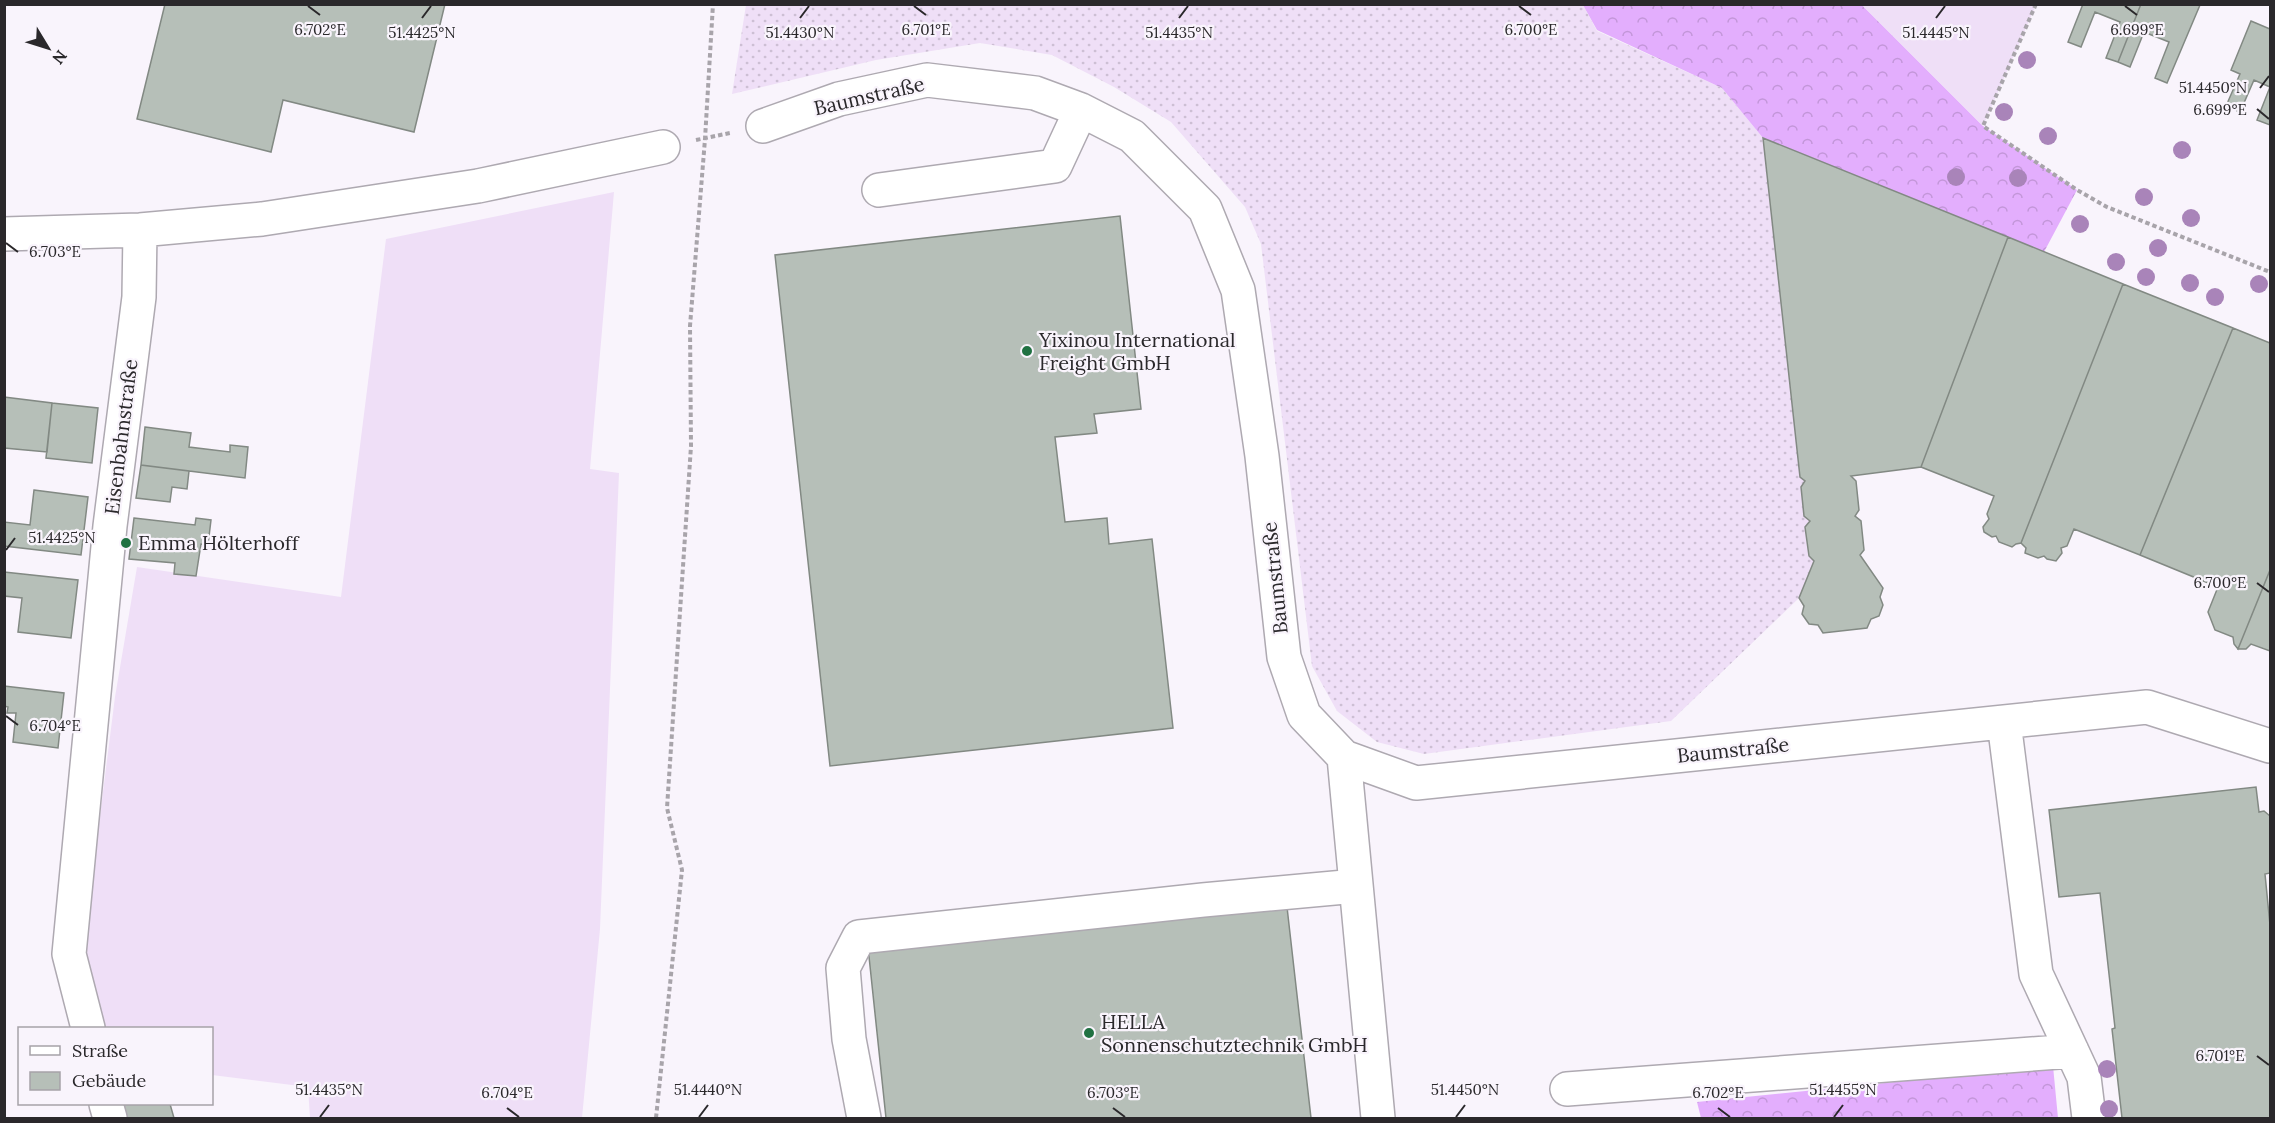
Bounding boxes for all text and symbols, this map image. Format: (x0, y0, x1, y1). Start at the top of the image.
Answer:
north arrow (18, 18, 78, 78)
text: 6.702°E (294, 20, 346, 39)
text: 6.701°E (902, 20, 950, 39)
text: 6.700°E (1505, 20, 1557, 39)
text: 6.699°E (2110, 20, 2164, 39)
text: 51.4425°N (388, 23, 456, 42)
text: 51.4430°N (766, 23, 834, 42)
text: 51.4435°N (1145, 23, 1213, 42)
text: 51.4445°N (1902, 23, 1970, 42)
text: N (48, 46, 72, 68)
street label: Baumstraße (811, 71, 927, 120)
text: 51.4450°N (2179, 78, 2247, 97)
text: 6.699°E (2193, 100, 2247, 119)
text: 6.703°E (29, 242, 81, 261)
place label: Yixinou International Freight GmbH (1038, 327, 1235, 375)
marker: Yixinou International Freight GmbH (1020, 344, 1034, 358)
street label: Eisenbahnstraße (99, 358, 142, 516)
street label: Baumstraße (1256, 521, 1293, 635)
text: 51.4425°N (28, 528, 96, 547)
place label: Emma Hölterhoff (138, 530, 300, 555)
marker: Emma Hölterhoff (119, 536, 133, 550)
text: 6.700°E (2194, 573, 2246, 592)
text: 6.704°E (29, 716, 81, 735)
street label: Baumstraße (1676, 731, 1790, 768)
place label: HELLA Sonnenschutztechnik GmbH (1101, 1009, 1368, 1057)
marker: HELLA Sonnenschutztechnik GmbH (1082, 1026, 1096, 1040)
legend (18, 1027, 213, 1105)
text: Straße (72, 1039, 128, 1062)
text: 6.701°E (2196, 1046, 2244, 1065)
text: Gebäude (72, 1069, 147, 1092)
text: 51.4435°N (295, 1080, 363, 1099)
text: 51.4440°N (674, 1080, 742, 1099)
text: 51.4450°N (1431, 1080, 1499, 1099)
text: 51.4455°N (1809, 1080, 1877, 1099)
text: 6.704°E (481, 1083, 533, 1102)
text: 6.703°E (1087, 1083, 1139, 1102)
text: 6.702°E (1692, 1083, 1744, 1102)

